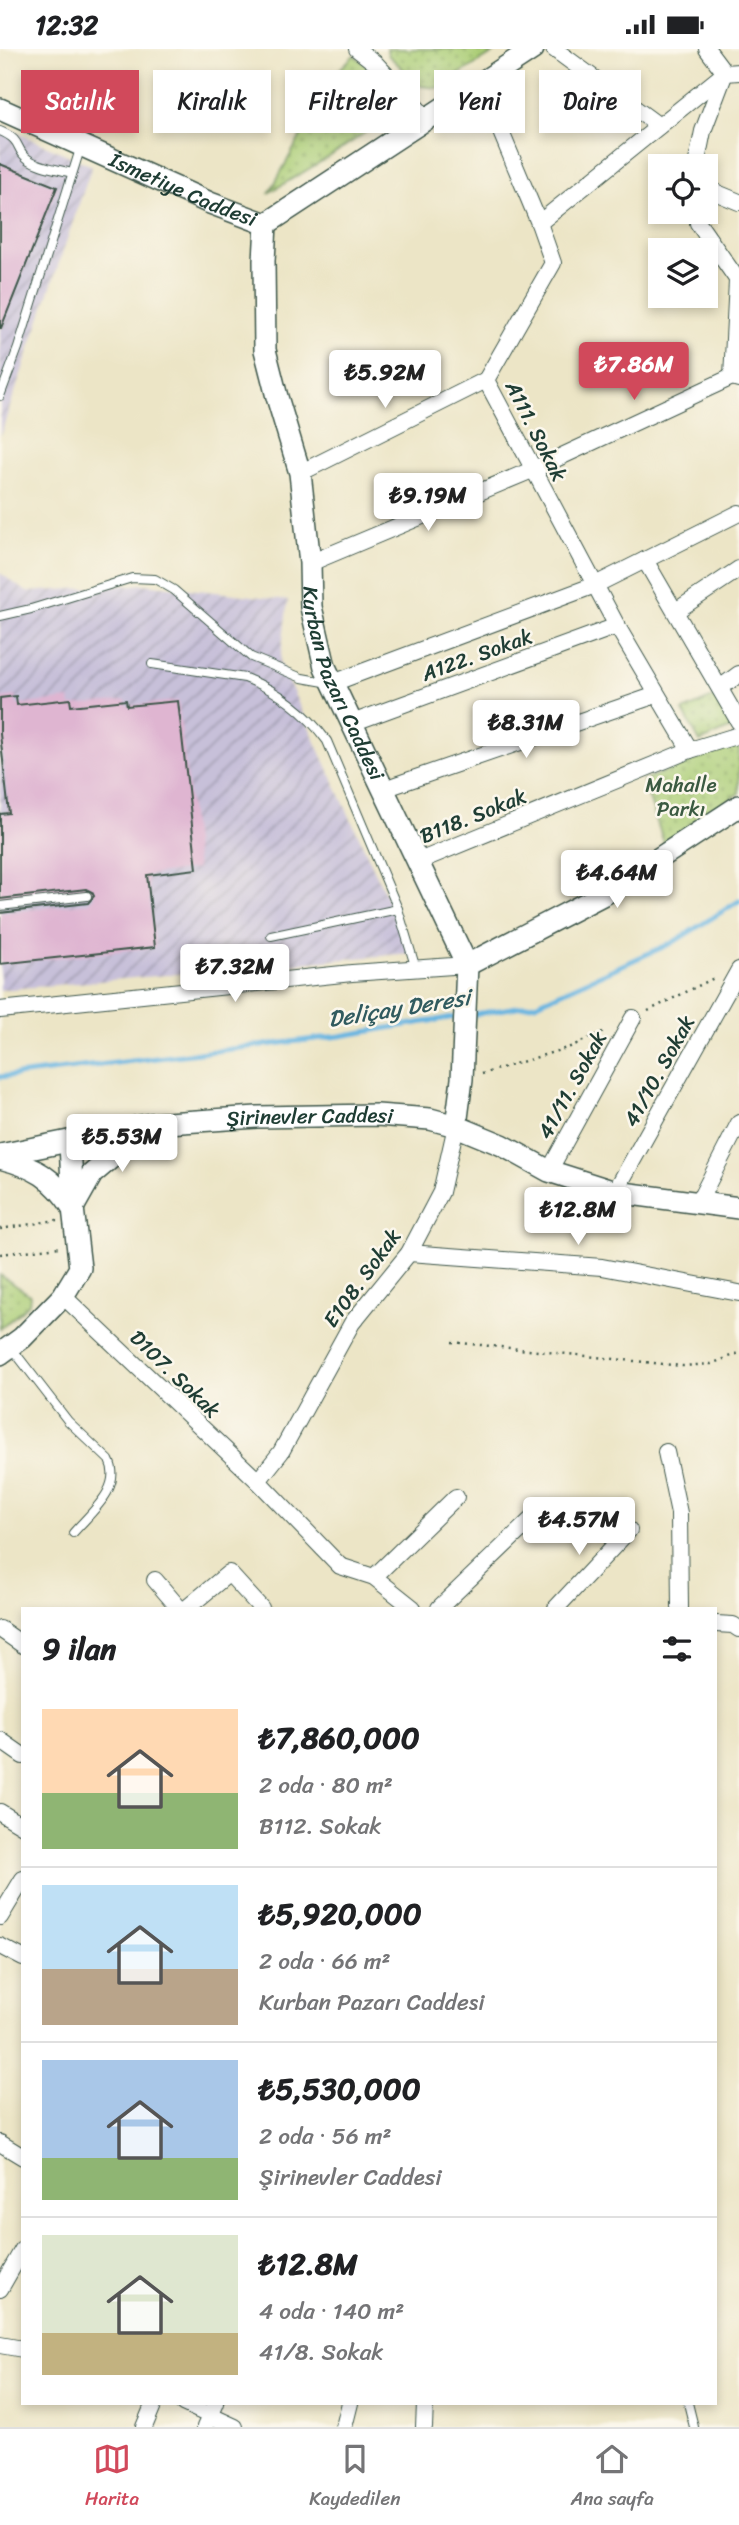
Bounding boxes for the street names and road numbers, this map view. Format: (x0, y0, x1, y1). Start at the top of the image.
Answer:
street label: İsmetiye Caddesi (102, 141, 264, 238)
street label: A111. Sokak (494, 373, 578, 488)
street label: Kurban Pazarı Caddesi (292, 586, 396, 788)
street label: A122. Sokak (415, 617, 538, 693)
street label: B118. Sokak (414, 777, 532, 855)
street label: 41/10. Sokak (612, 1008, 706, 1134)
street label: 41/11. Sokak (527, 1024, 617, 1146)
street label: Şirinevler Caddesi (225, 1096, 396, 1138)
street label: E108. Sokak (313, 1220, 411, 1336)
street label: D107. Sokak (120, 1320, 230, 1428)

